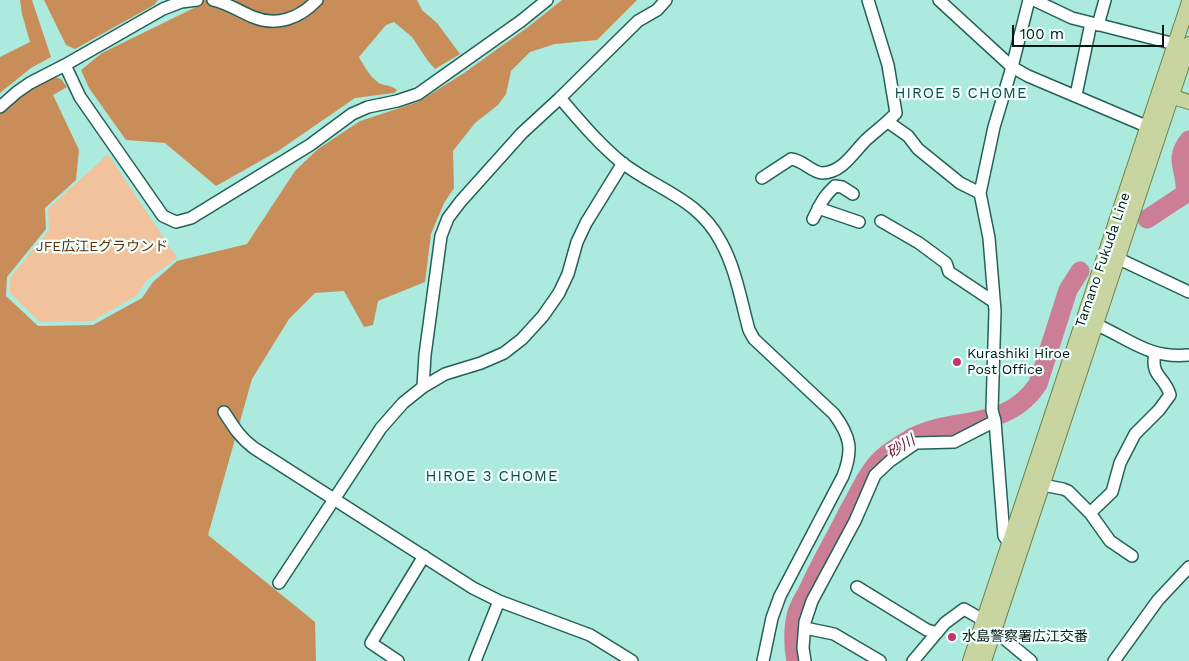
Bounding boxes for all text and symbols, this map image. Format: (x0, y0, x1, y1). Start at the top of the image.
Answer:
scale bar (1014, 15, 1166, 47)
text: 100 m (1020, 25, 1064, 43)
district label: HIROE 5 CHOME (893, 85, 1029, 103)
street label: Tamano Fukuda Line (1072, 190, 1134, 330)
park label: JFE広江Eグラウンド (36, 239, 168, 255)
place label: Kurashiki Hiroe Post Office (967, 346, 1070, 378)
marker: Kurashiki Hiroe Post Office (951, 356, 963, 368)
water label: 砂川 (884, 432, 918, 462)
district label: HIROE 3 CHOME (424, 468, 560, 486)
place label: 水島警察署広江交番 (962, 629, 1088, 645)
marker: 水島警察署広江交番 (946, 631, 958, 643)

